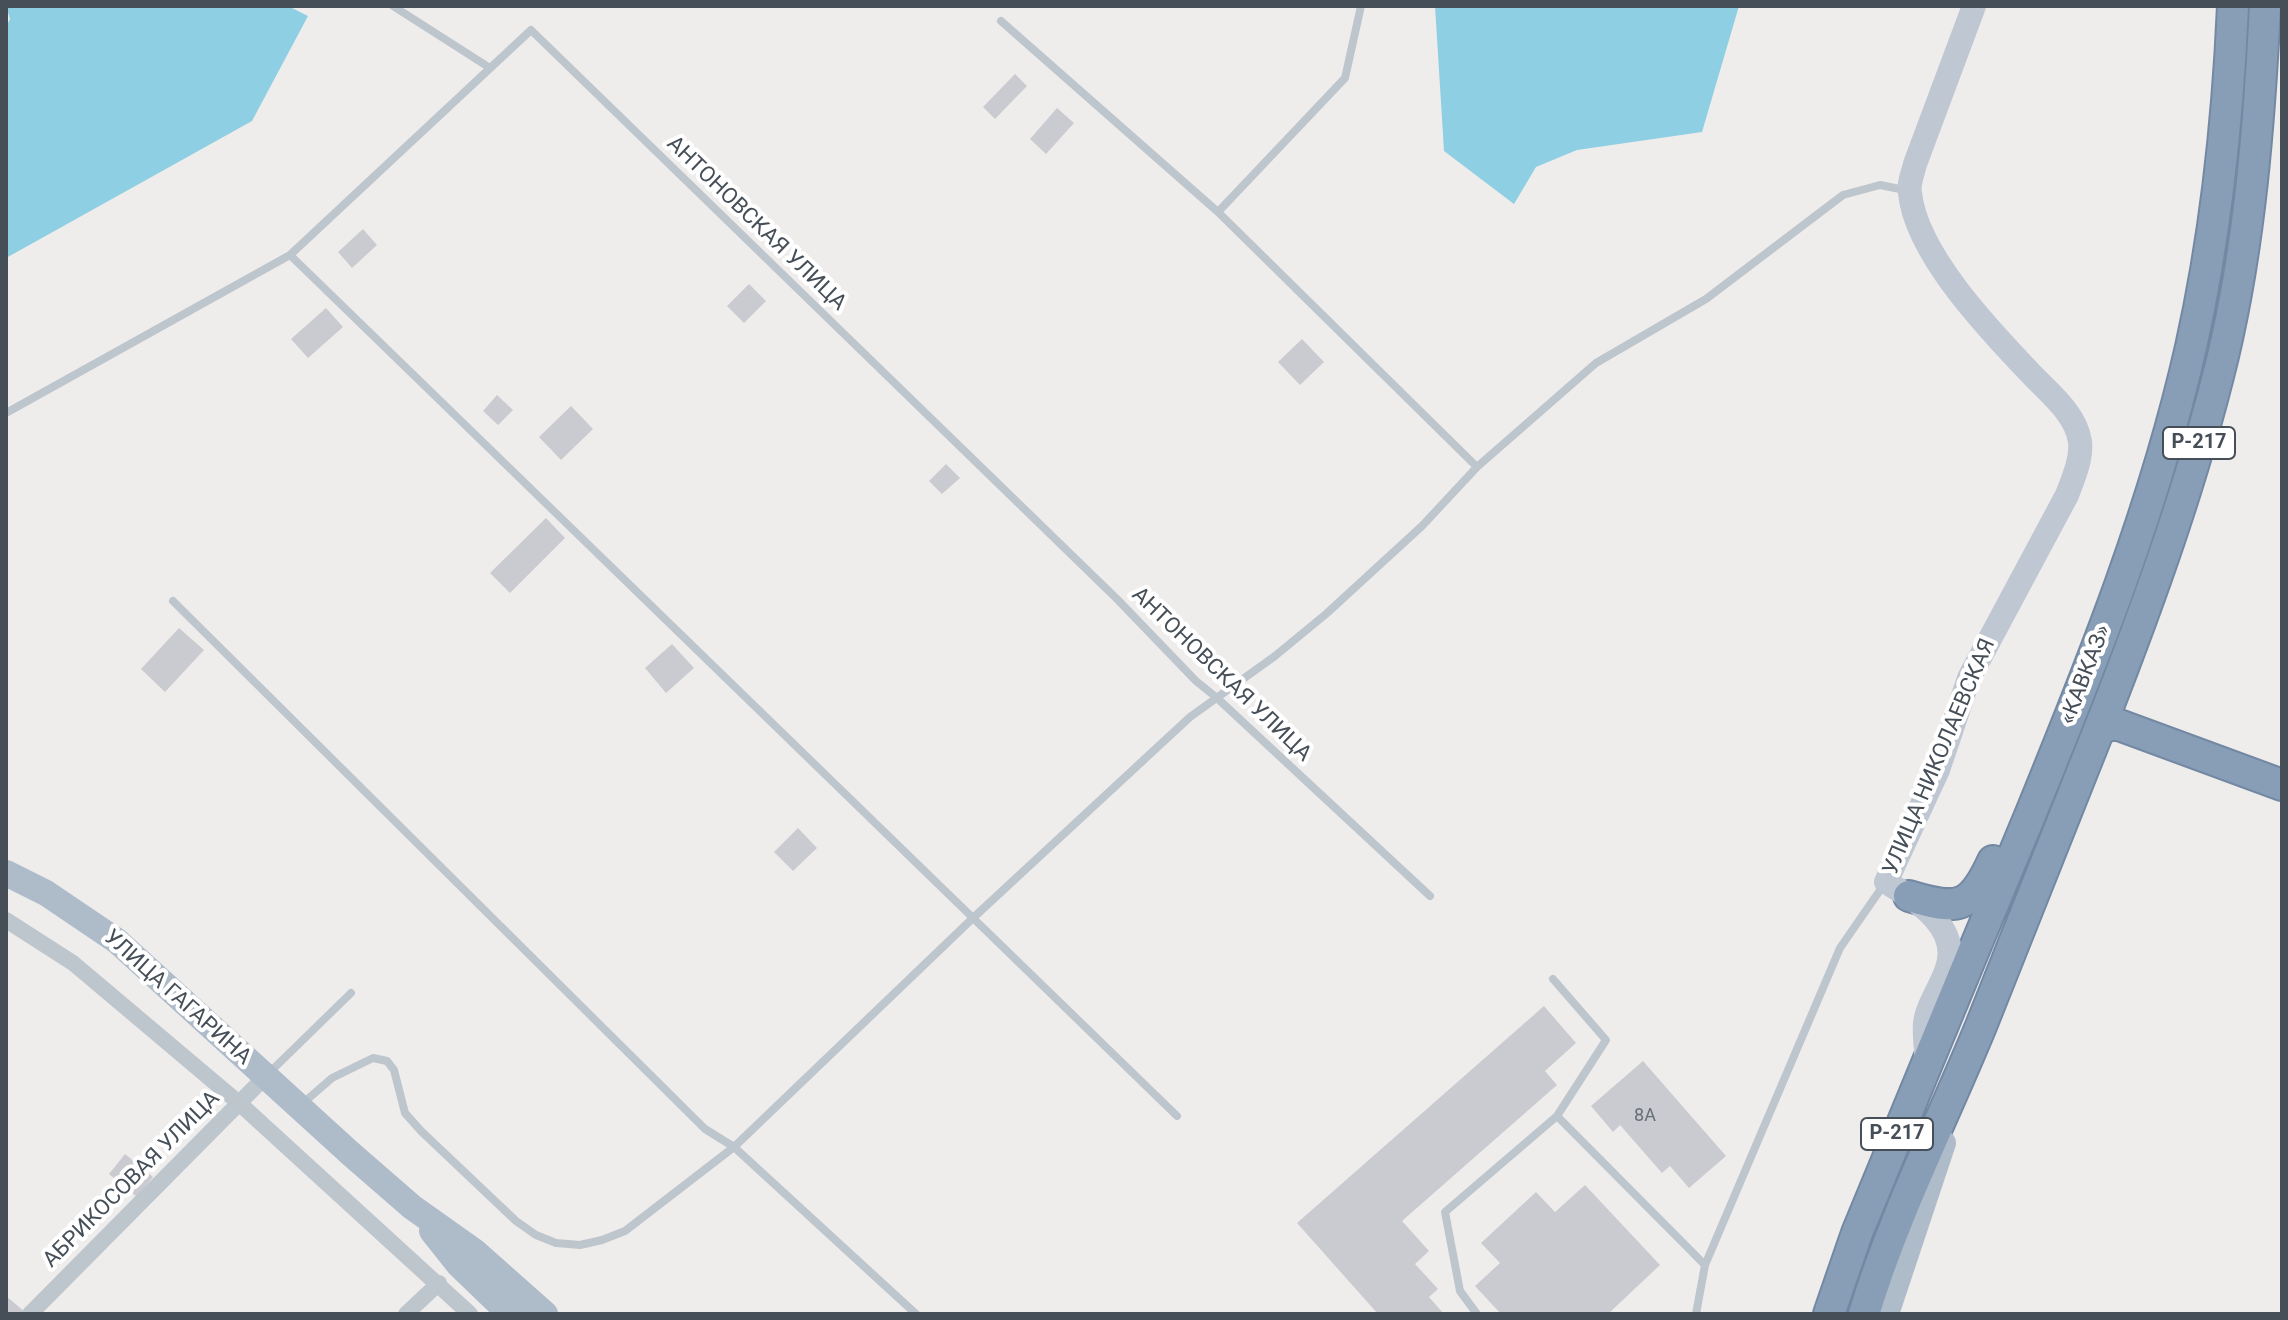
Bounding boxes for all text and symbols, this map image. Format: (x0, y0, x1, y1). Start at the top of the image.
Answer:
street label: АНТОНОВСКАЯ УЛИЦА (661, 131, 851, 317)
road number: Р-217 (2163, 427, 2235, 459)
street label: АНТОНОВСКАЯ УЛИЦА (1126, 582, 1316, 768)
street label: «КАВКАЗ» (2055, 622, 2117, 728)
street label: УЛИЦА НИКОЛАЕВСКАЯ (1878, 635, 2002, 879)
street label: УЛИЦА ГАГАРИНА (98, 925, 256, 1071)
street label: АБРИКОСОВАЯ УЛИЦА (38, 1086, 226, 1274)
house number: 8А (1634, 1105, 1656, 1127)
road number: Р-217 (1861, 1118, 1933, 1150)

